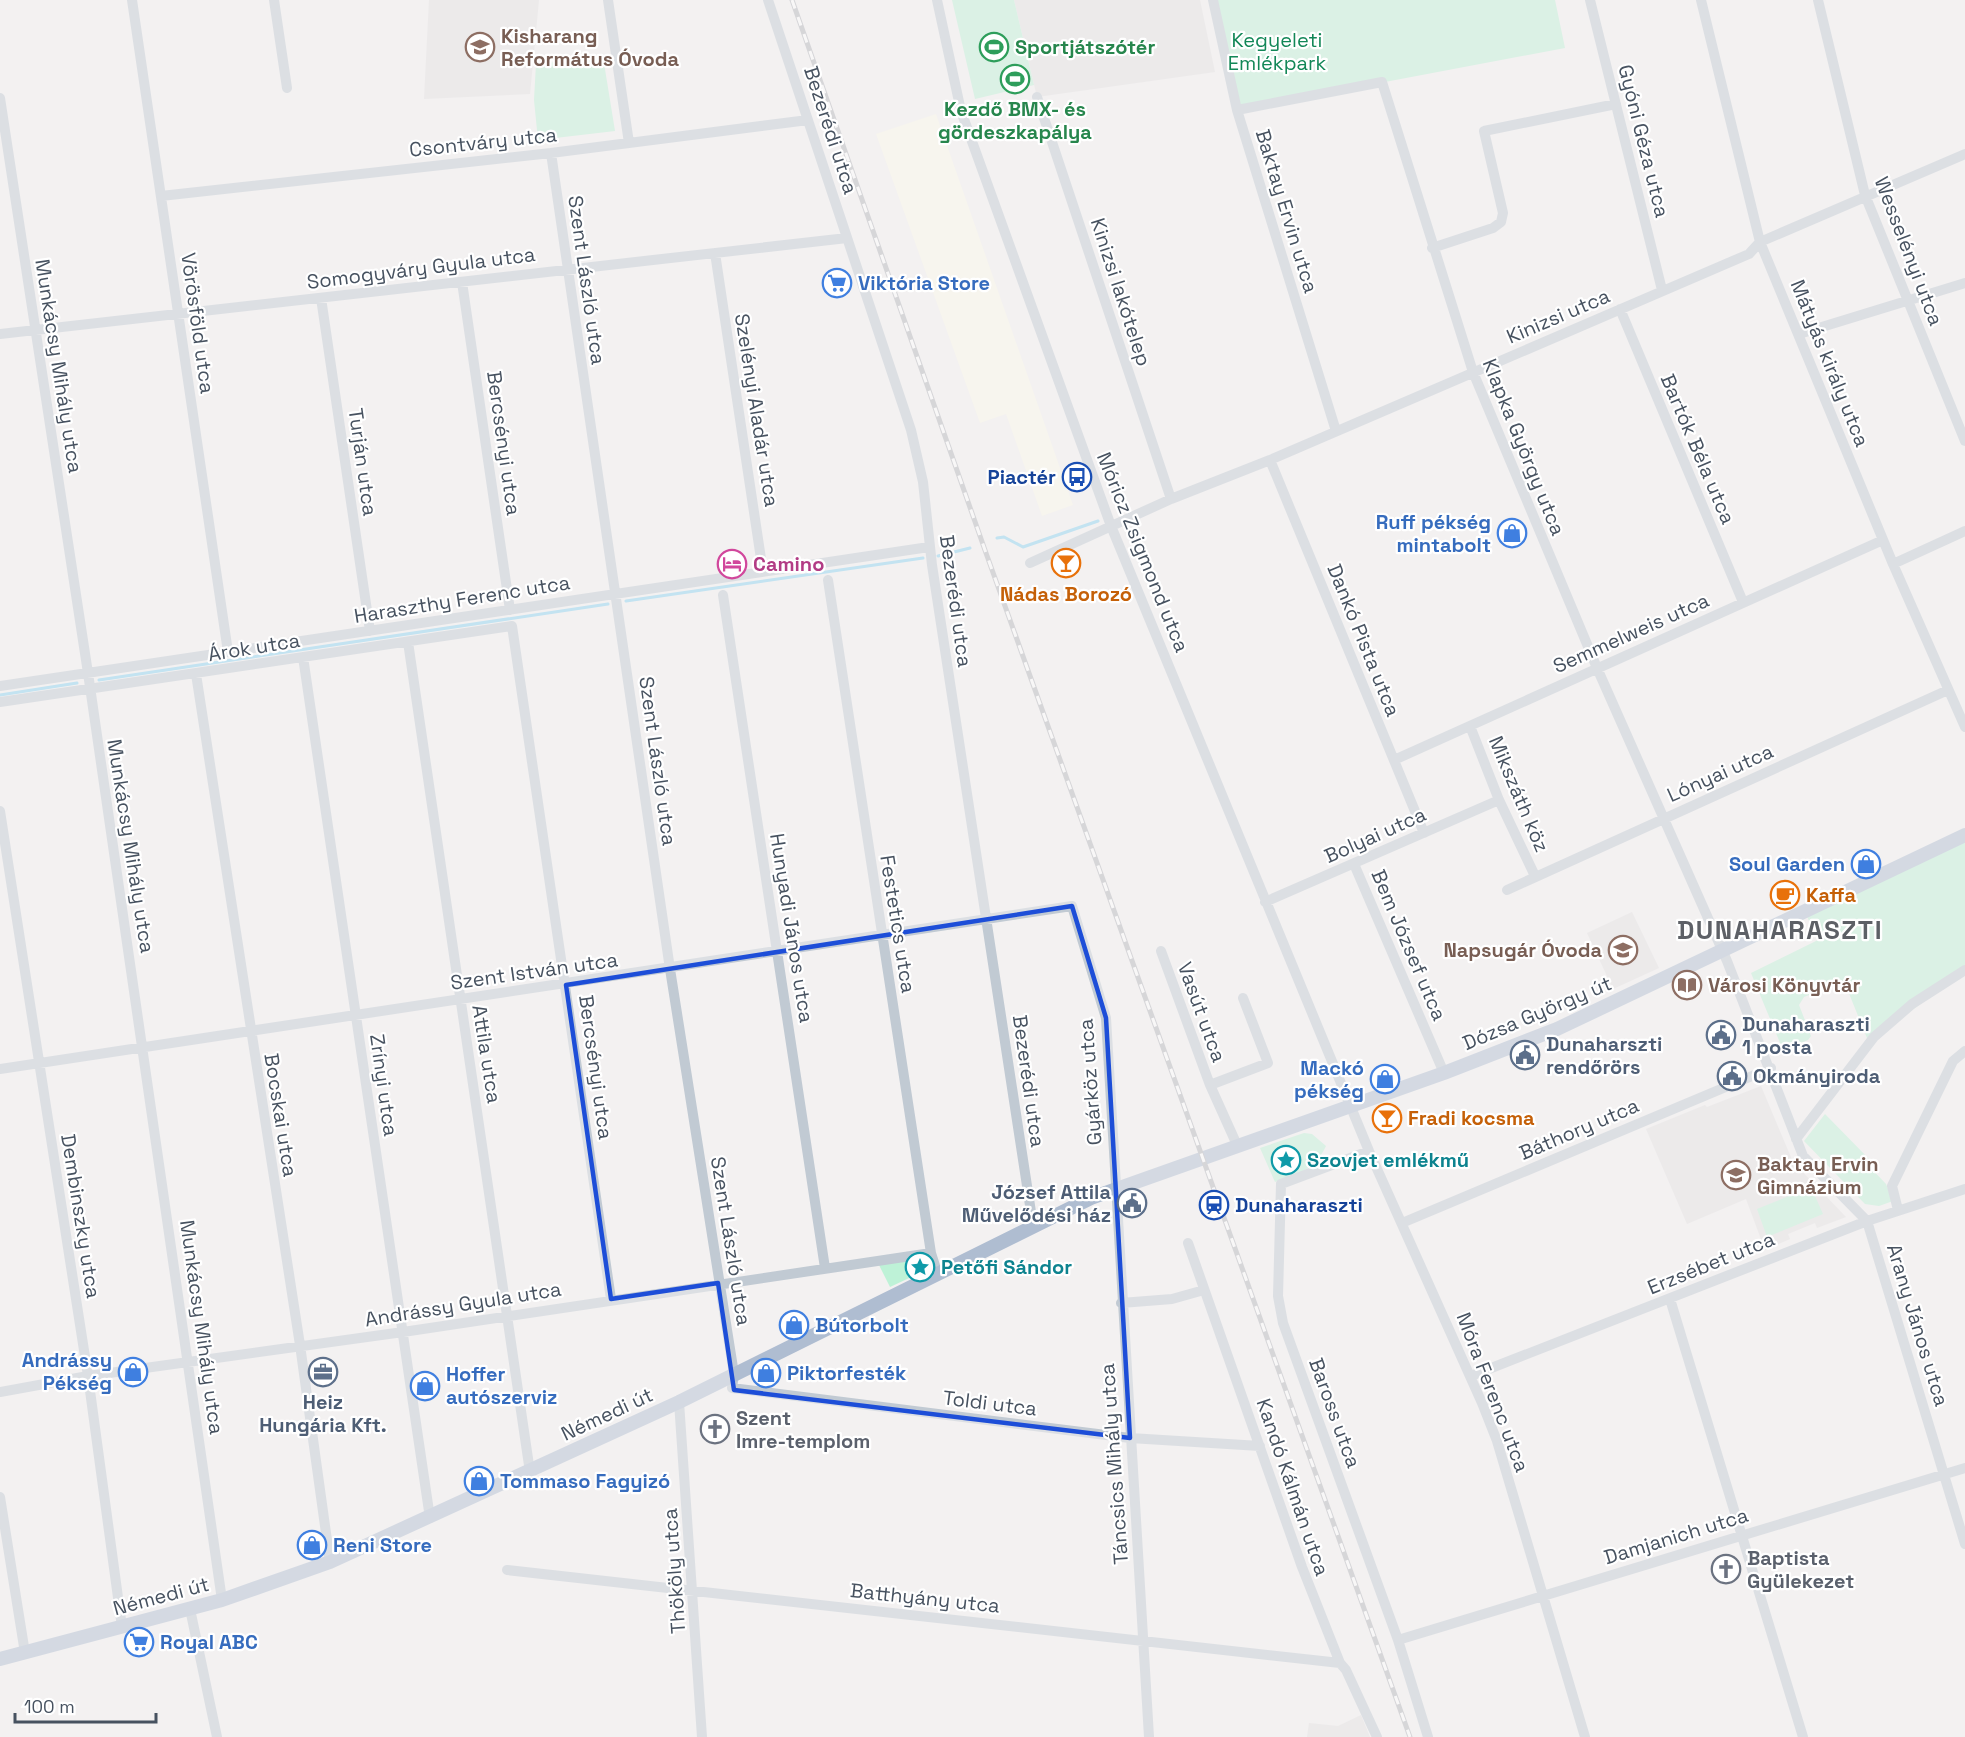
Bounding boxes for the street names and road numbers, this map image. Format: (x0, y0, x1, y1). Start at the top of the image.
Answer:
street label: Gyóni Géza utca (1612, 62, 1676, 220)
street label: Bezerédi utca (798, 63, 864, 197)
street label: Csontváry utca (408, 121, 558, 163)
street label: Baktay Ervin utca (1250, 126, 1324, 296)
street label: Wesselényi utca (1869, 173, 1949, 329)
street label: Szent László utca (562, 194, 612, 366)
street label: Kinizsi lakótelep (1085, 215, 1157, 369)
street label: Somogyváry Gyula utca (305, 241, 537, 295)
street label: Vörösföld utca (175, 251, 221, 395)
street label: Munkácsy Mihály utca (29, 257, 89, 475)
street label: Mátyás király utca (1785, 276, 1875, 450)
street label: Kinizsi utca (1502, 283, 1614, 349)
street label: Szelényi Aladár utca (729, 312, 785, 508)
street label: Klapka György utca (1477, 355, 1571, 539)
street label: Bercsényi utca (481, 369, 527, 517)
street label: Bartók Béla utca (1655, 370, 1741, 528)
street label: Turján utca (343, 407, 383, 517)
street label: Móricz Zsigmond utca (1091, 448, 1195, 656)
street label: Bezerédi utca (934, 533, 978, 669)
street label: Dankó Pista utca (1322, 560, 1406, 720)
street label: Haraszthy Ferenc utca (352, 569, 572, 629)
street label: Semmelweis utca (1549, 587, 1713, 679)
street label: Árok utca (206, 627, 302, 667)
street label: Szent László utca (633, 675, 683, 847)
street label: Mikszáth köz (1483, 732, 1555, 856)
street label: Munkácsy Mihály utca (101, 737, 161, 955)
street label: Lónyai utca (1663, 738, 1777, 808)
street label: Bolyai utca (1320, 801, 1430, 869)
street label: Hunyadi János utca (764, 831, 820, 1025)
street label: Festetics utca (874, 853, 922, 995)
street label: Bem József utca (1365, 866, 1453, 1024)
street label: Szent István utca (449, 946, 619, 996)
street label: Vasút utca (1172, 958, 1232, 1066)
street label: Dózsa György út (1459, 970, 1615, 1056)
street label: Bercsényi utca (573, 993, 619, 1141)
street label: Attila utca (466, 1003, 508, 1105)
street label: Bezerédi utca (1007, 1013, 1051, 1149)
street label: Gyárköz utca (1073, 1018, 1107, 1146)
street label: Zrínyi utca (364, 1032, 404, 1138)
street label: Bocskai utca (258, 1051, 304, 1179)
street label: Báthory utca (1515, 1092, 1643, 1166)
street label: Dembinszky utca (55, 1132, 107, 1300)
street label: Szent László utca (705, 1155, 757, 1327)
street label: Munkácsy Mihály utca (174, 1218, 230, 1436)
street label: Erzsébet utca (1644, 1226, 1778, 1300)
street label: Arany János utca (1881, 1241, 1955, 1409)
street label: Andrássy Gyula utca (363, 1276, 563, 1332)
street label: Móra Ferenc utca (1451, 1308, 1535, 1476)
street label: Baross utca (1303, 1355, 1367, 1471)
street label: Táncsics Mihály utca (1094, 1363, 1134, 1565)
street label: Némedi út (557, 1381, 657, 1447)
street label: Toldi utca (942, 1384, 1038, 1422)
street label: Kandó Kálmán utca (1250, 1395, 1336, 1579)
street label: Damjanich utca (1601, 1502, 1751, 1570)
street label: Thököly utca (657, 1507, 691, 1635)
street label: Némedi út (110, 1571, 212, 1621)
street label: Batthyány utca (849, 1577, 1001, 1619)

